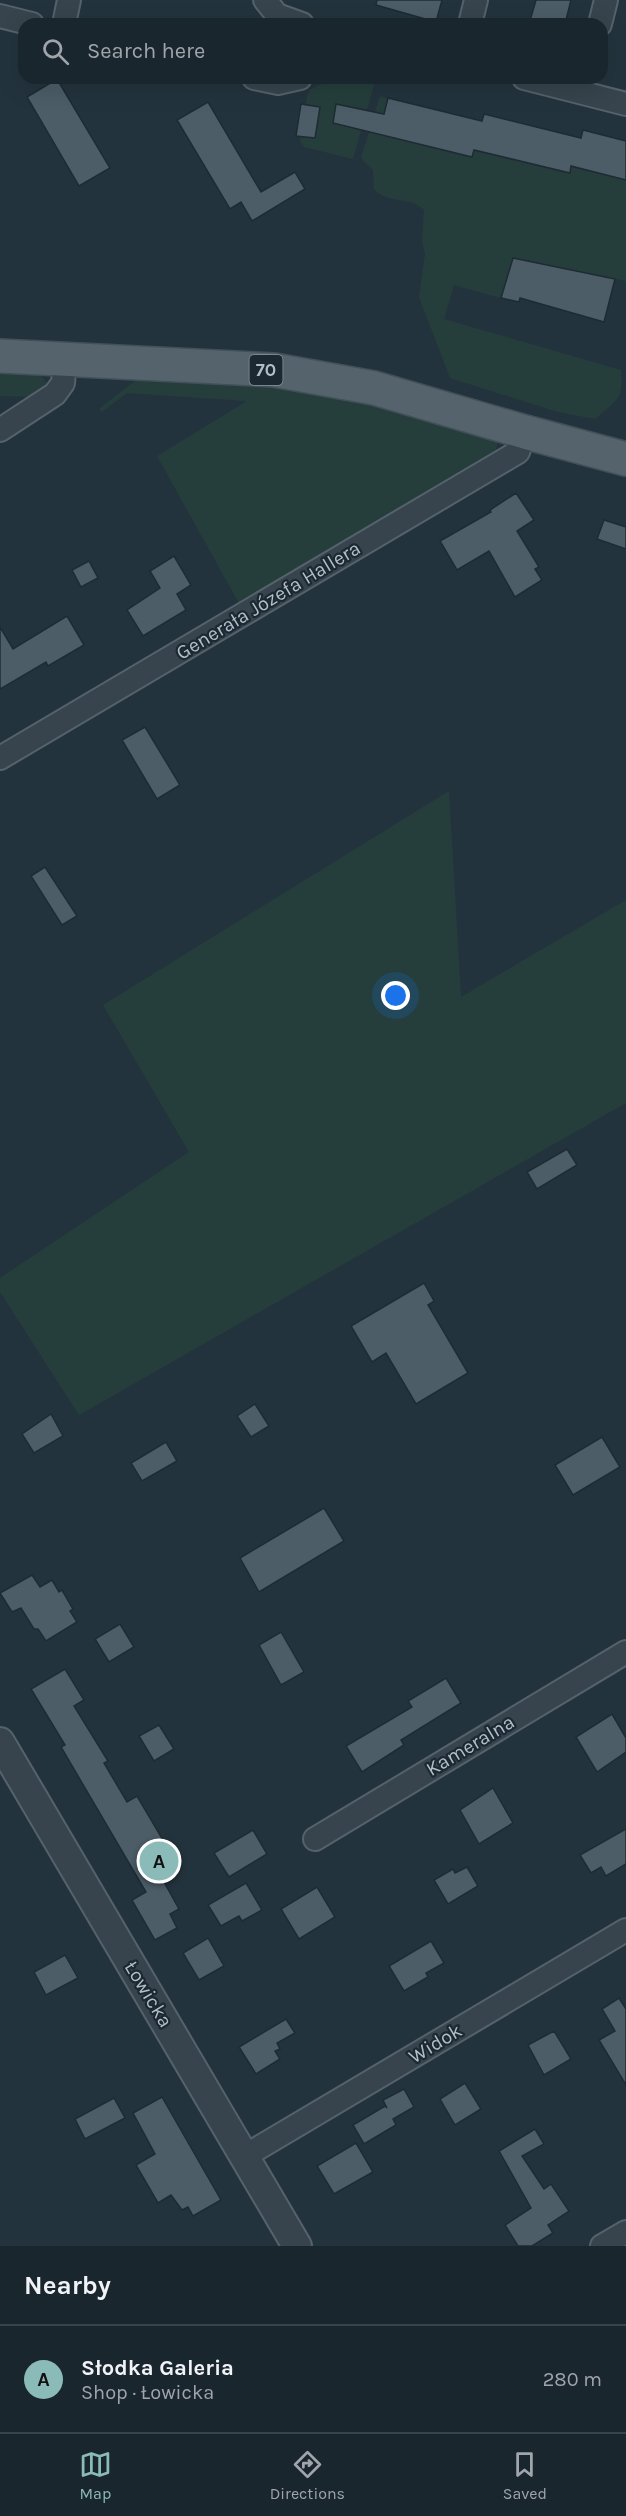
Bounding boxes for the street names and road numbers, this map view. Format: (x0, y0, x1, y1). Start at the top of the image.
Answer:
road number: 70 (250, 355, 282, 385)
street label: Generała Józefa Hallera (172, 536, 364, 665)
street label: Kameralna (422, 1710, 519, 1781)
street label: Łowicka (120, 1957, 177, 2032)
street label: Widok (405, 2019, 466, 2068)

